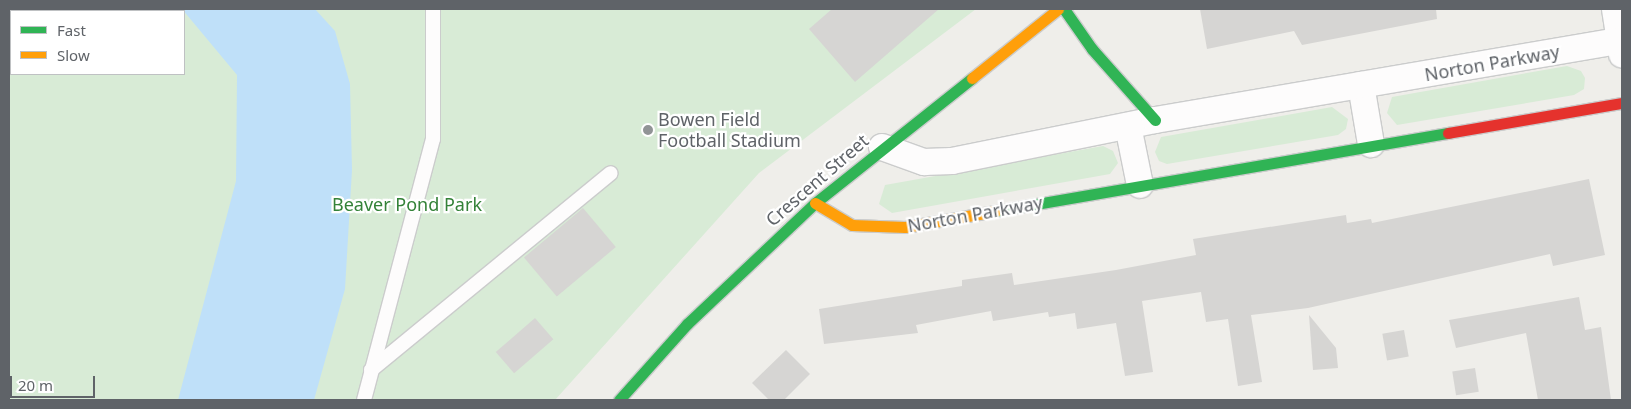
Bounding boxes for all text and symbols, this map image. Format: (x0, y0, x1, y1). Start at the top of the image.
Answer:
legend (10, 10, 185, 75)
text: Fast (57, 20, 86, 40)
street label: Norton Parkway (1423, 40, 1561, 86)
text: Slow (57, 45, 90, 65)
place label: Bowen Field Football Stadium (658, 109, 801, 152)
marker: Bowen Field Football Stadium (642, 124, 654, 136)
street label: Crescent Street (761, 130, 873, 230)
street label: Norton Parkway (906, 191, 1044, 237)
park label: Beaver Pond Park (332, 193, 482, 215)
scale bar (12, 366, 98, 398)
text: 20 m (18, 375, 53, 395)

